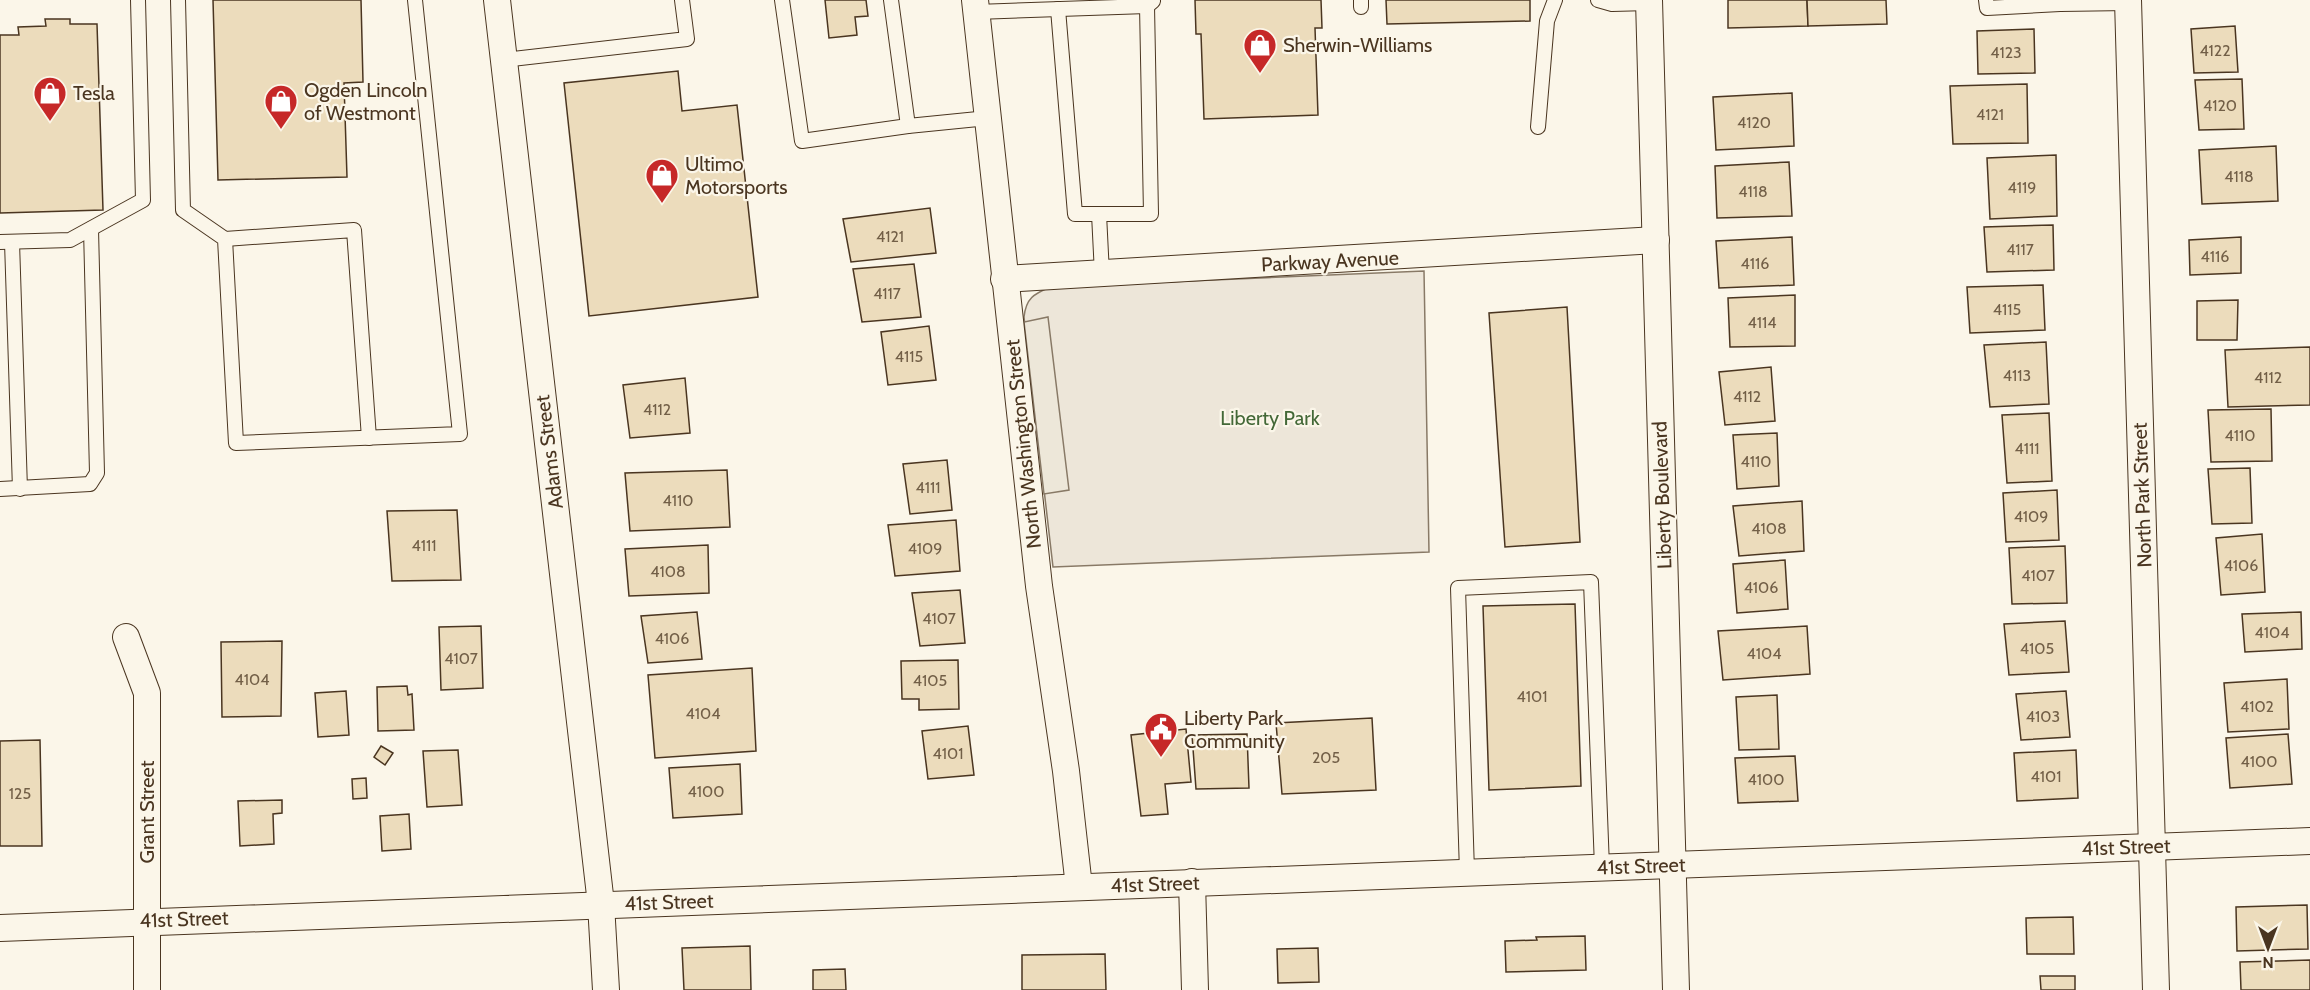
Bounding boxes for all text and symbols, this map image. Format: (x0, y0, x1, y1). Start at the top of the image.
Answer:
shop icon: Sherwin-Williams (1242, 27, 1278, 74)
place label: Sherwin-Williams (1283, 33, 1432, 57)
house number: 4122 (2199, 41, 2231, 60)
house number: 4123 (1990, 43, 2022, 62)
shop icon: Tesla (32, 75, 68, 122)
place label: Ogden Lincoln of Westmont (304, 78, 428, 125)
place label: Tesla (73, 81, 115, 105)
shop icon: Ogden Lincoln of Westmont (263, 83, 299, 130)
house number: 4120 (2203, 96, 2237, 115)
house number: 4121 (1976, 105, 2004, 124)
house number: 4120 (1737, 113, 1771, 132)
place label: Ultimo Motorsports (685, 152, 788, 199)
shop icon: Ultimo Motorsports (644, 157, 680, 204)
house number: 4118 (2224, 167, 2254, 186)
house number: 4119 (2008, 178, 2036, 197)
house number: 4118 (1738, 182, 1768, 201)
house number: 4121 (876, 227, 904, 246)
house number: 4117 (2006, 240, 2034, 259)
street label: Parkway Avenue (1261, 245, 1399, 277)
house number: 4116 (2201, 247, 2229, 266)
house number: 4116 (1741, 254, 1769, 273)
house number: 4117 (873, 284, 901, 303)
house number: 4115 (1993, 300, 2021, 319)
house number: 4114 (1748, 313, 1776, 332)
street label: North Washington Street (1000, 338, 1046, 550)
house number: 4115 (895, 347, 923, 366)
house number: 4113 (2003, 366, 2031, 385)
house number: 4112 (2254, 368, 2282, 387)
house number: 4112 (1733, 387, 1761, 406)
street label: Adams Street (530, 393, 568, 510)
house number: 4112 (643, 400, 671, 419)
park label: Liberty Park (1220, 406, 1320, 430)
street label: Liberty Boulevard (1647, 421, 1677, 569)
street label: North Park Street (2127, 422, 2157, 568)
house number: 4110 (2225, 426, 2255, 445)
house number: 4111 (2015, 439, 2039, 458)
house number: 4110 (1741, 452, 1771, 471)
house number: 4111 (916, 478, 940, 497)
house number: 4110 (663, 491, 693, 510)
house number: 4109 (2014, 507, 2048, 526)
house number: 4108 (1751, 519, 1787, 538)
house number: 4111 (412, 536, 436, 555)
house number: 4109 (908, 539, 942, 558)
house number: 4106 (2224, 556, 2258, 575)
house number: 4108 (650, 562, 686, 581)
house number: 4107 (2021, 566, 2055, 585)
house number: 4106 (1744, 578, 1778, 597)
house number: 4107 (922, 609, 956, 628)
house number: 4104 (2255, 623, 2289, 642)
house number: 4106 (655, 629, 689, 648)
house number: 4105 (2020, 639, 2054, 658)
house number: 4104 (1747, 644, 1781, 663)
house number: 4107 (444, 649, 478, 668)
house number: 4104 (235, 670, 269, 689)
house number: 4105 (913, 671, 947, 690)
house number: 4101 (1517, 687, 1547, 706)
house number: 4102 (2240, 697, 2274, 716)
house number: 4104 (686, 704, 720, 723)
place label: Liberty Park Community (1184, 706, 1285, 753)
house number: 4103 (2026, 707, 2060, 726)
public building icon: Liberty Park Community (1143, 711, 1179, 758)
house number: 4101 (933, 744, 963, 763)
house number: 205 (1312, 748, 1340, 767)
house number: 4100 (2241, 752, 2277, 771)
street label: Grant Street (135, 760, 159, 863)
house number: 4101 (2031, 767, 2061, 786)
house number: 4100 (1748, 770, 1784, 789)
house number: 4100 (688, 782, 724, 801)
house number: 125 (9, 784, 31, 803)
street label: 41st Street (2081, 833, 2171, 861)
street label: 41st Street (1596, 852, 1686, 880)
street label: 41st Street (1110, 870, 1200, 898)
street label: 41st Street (624, 888, 714, 916)
street label: 41st Street (139, 905, 229, 933)
north arrow (2238, 918, 2298, 978)
text: N (2262, 953, 2274, 972)

